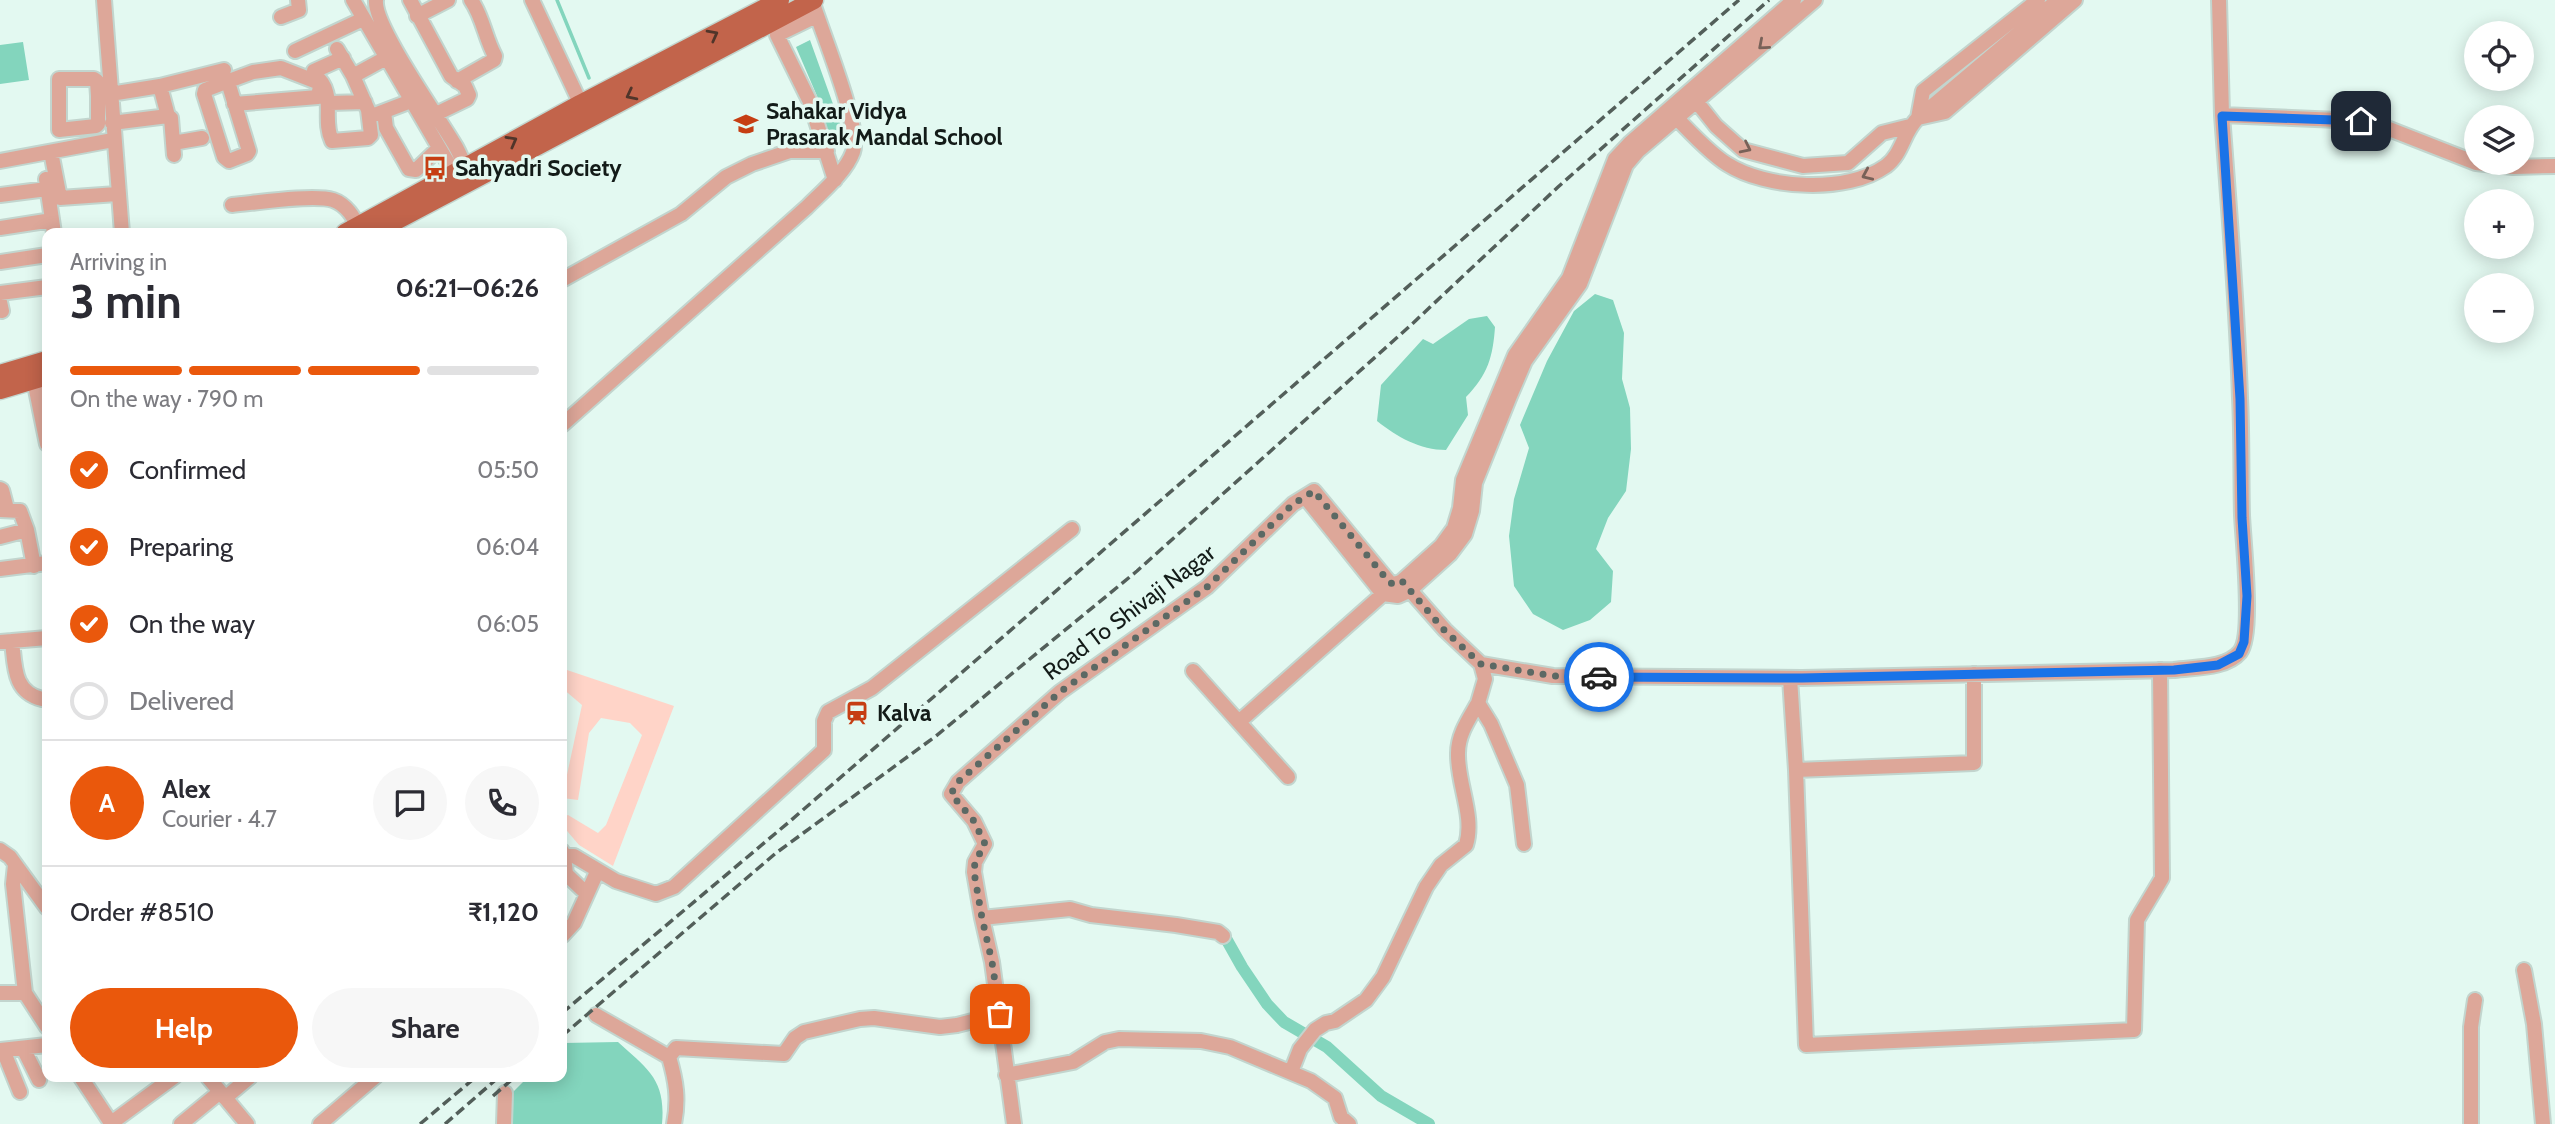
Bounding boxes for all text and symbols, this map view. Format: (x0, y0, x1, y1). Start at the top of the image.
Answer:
map controls (2464, 21, 2534, 343)
button: locate (2464, 21, 2534, 91)
one-way arrow (706, 30, 718, 43)
one-way arrow (1758, 37, 1771, 49)
one-way arrow (626, 86, 638, 100)
pin (2331, 91, 2391, 151)
place label: Sahakar Vidya Prasarak Mandal School (766, 97, 1003, 151)
icon: home (2342, 102, 2380, 140)
button: layers (2464, 105, 2534, 175)
school or university icon: Sahakar Vidya Prasarak Mandal School (732, 110, 760, 138)
one-way arrow (505, 136, 517, 149)
one-way arrow (1739, 140, 1752, 153)
bus stop icon: Sahyadri Society (421, 154, 449, 182)
place label: Sahyadri Society (455, 154, 622, 182)
one-way arrow (1862, 167, 1875, 181)
button: + (2464, 189, 2534, 259)
text: Arriving in (70, 248, 167, 276)
text: 06:21–06:26 (395, 272, 539, 304)
button: − (2464, 273, 2534, 343)
text: 3 min (70, 274, 182, 330)
text: On the way · 790 m (70, 385, 263, 413)
icon: check (70, 451, 108, 489)
text: Confirmed (129, 454, 246, 486)
text: 05:50 (477, 456, 539, 484)
icon: check (70, 528, 108, 566)
text: Preparing (129, 531, 233, 563)
text: 06:04 (476, 533, 539, 561)
street label: Road To Shivaji Nagar (1038, 538, 1221, 686)
icon: check (70, 605, 108, 643)
text: On the way (129, 608, 255, 640)
text: 06:05 (477, 610, 539, 638)
courier (1564, 642, 1634, 712)
icon: car (1580, 658, 1618, 696)
text: Delivered (129, 685, 234, 717)
station icon: Kalva (843, 699, 871, 727)
place label: Kalva (877, 699, 932, 727)
button: chat (373, 766, 447, 840)
button: phone (465, 766, 539, 840)
text: Alex (162, 773, 211, 805)
text: A (99, 787, 115, 819)
text: Courier · 4.7 (162, 805, 277, 833)
text: Order #8510 (70, 896, 214, 928)
text: ₹1,120 (468, 896, 539, 928)
pin (970, 984, 1030, 1044)
button: Help (70, 988, 298, 1068)
button: Share (312, 988, 539, 1068)
icon: bag (981, 995, 1019, 1033)

